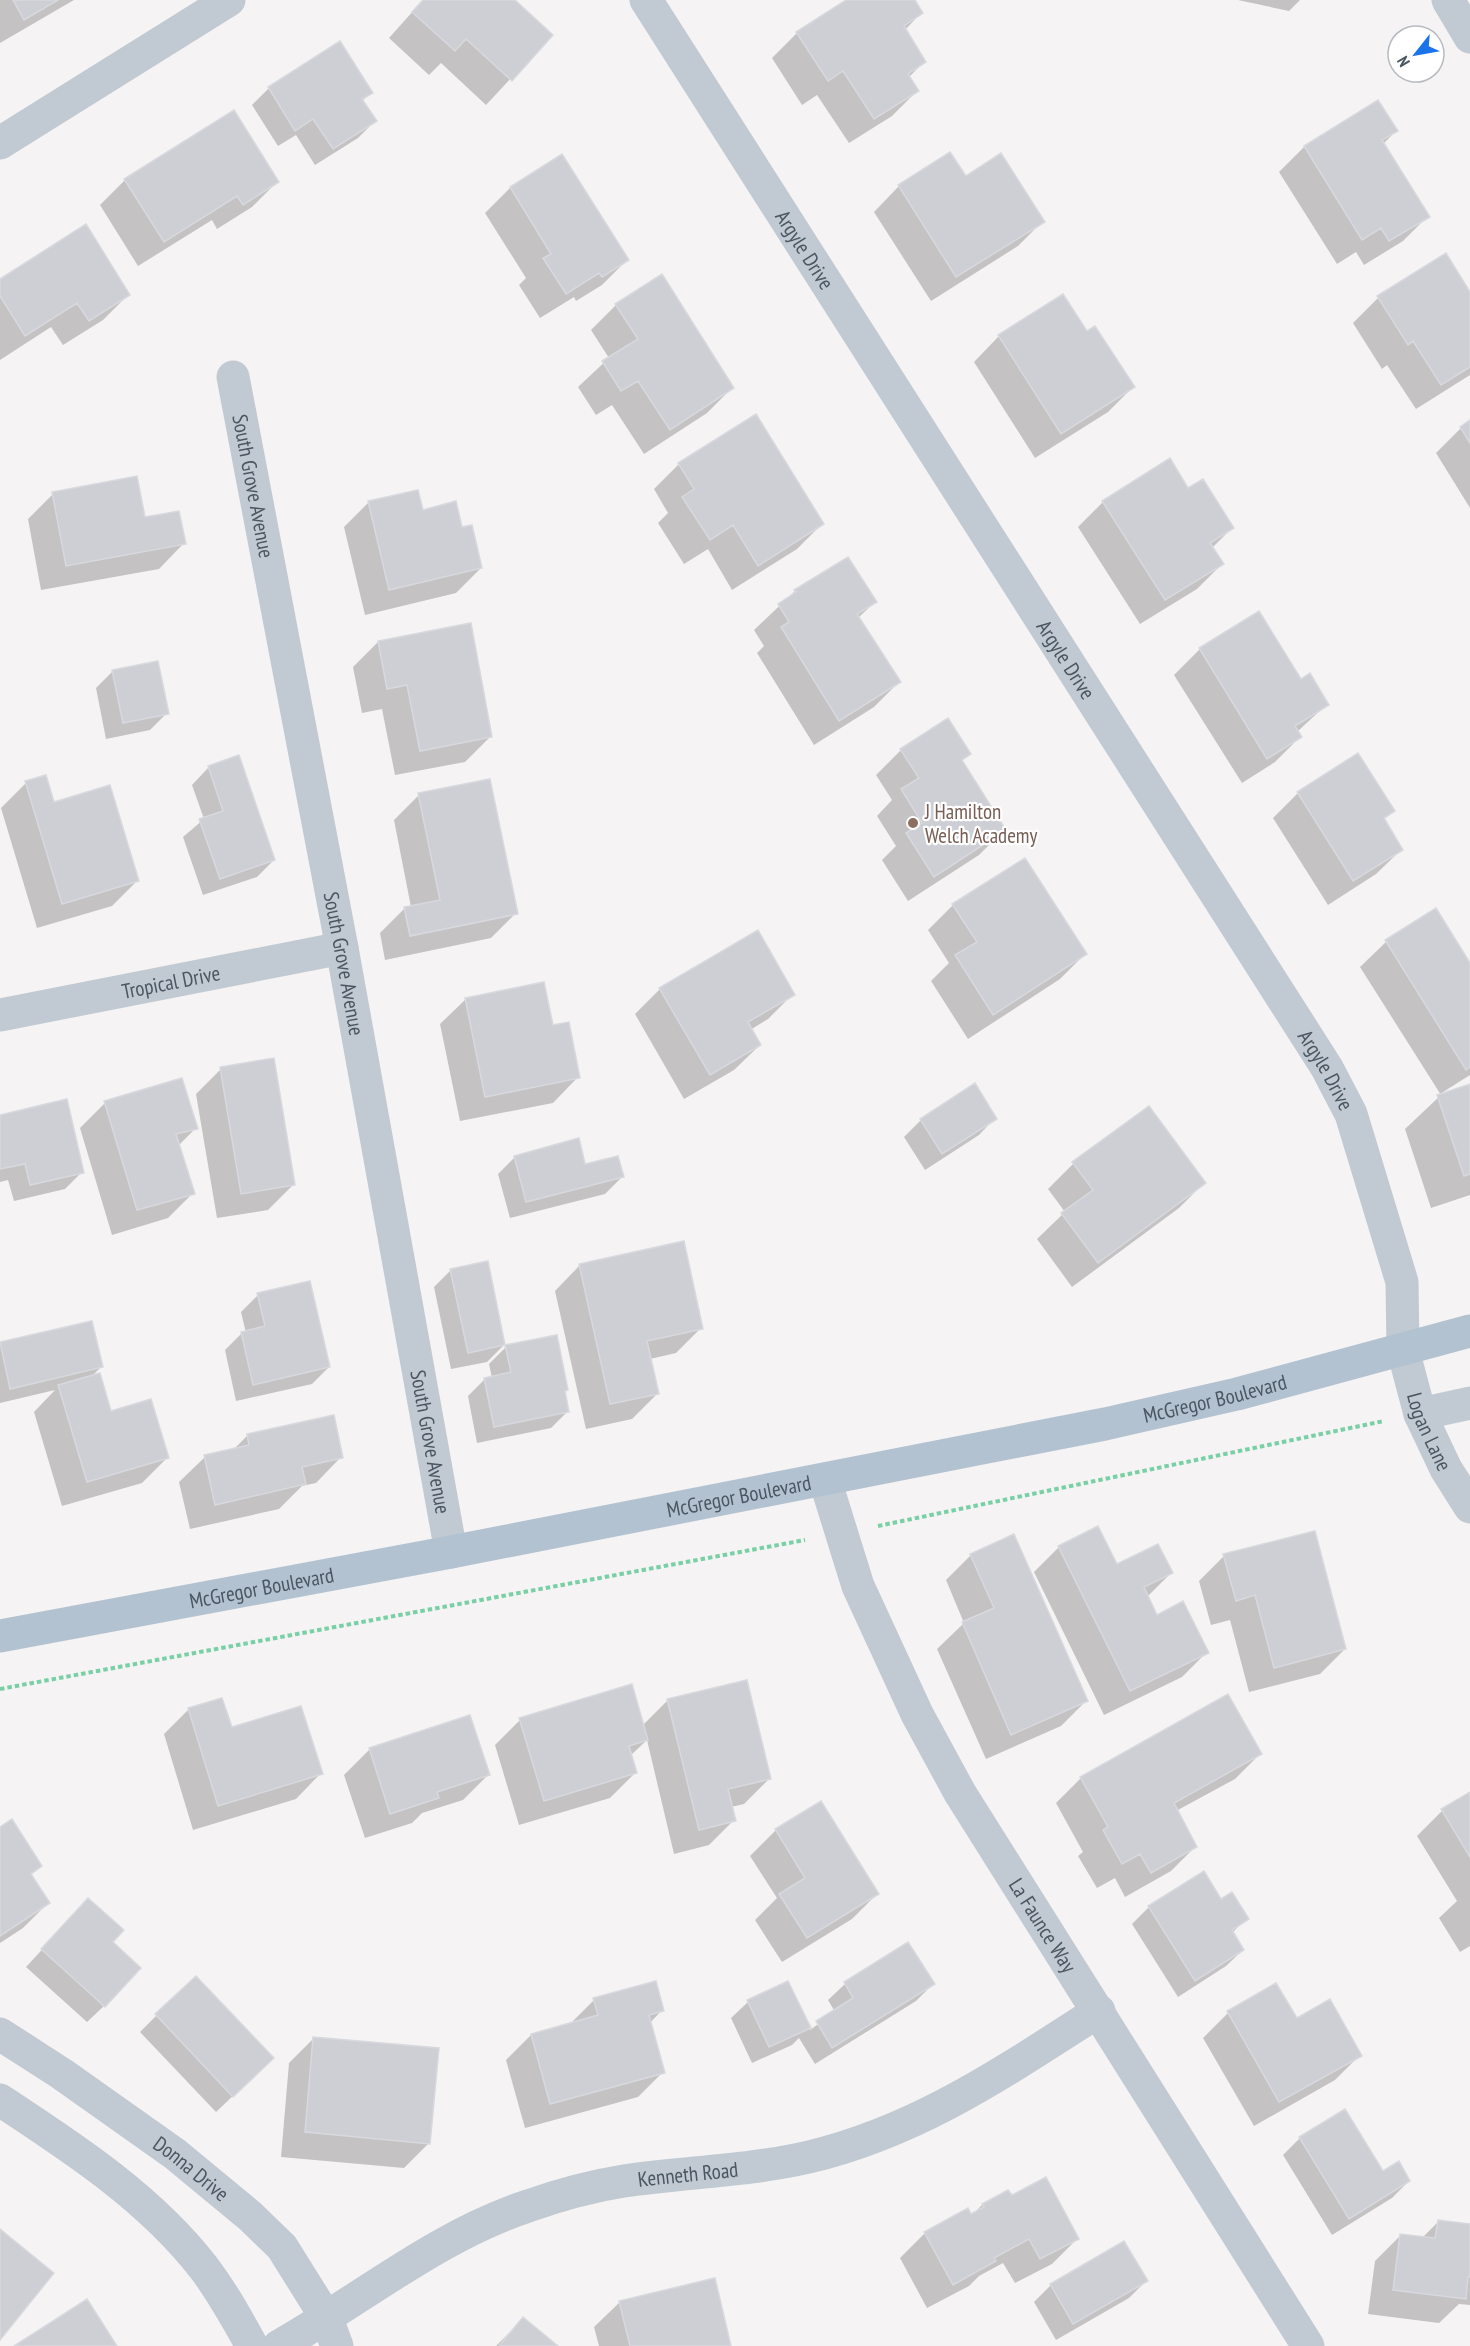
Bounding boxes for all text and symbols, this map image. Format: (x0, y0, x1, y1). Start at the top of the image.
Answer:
north arrow (1386, 24, 1446, 84)
text: N (1392, 53, 1414, 71)
street label: Argyle Drive (770, 205, 840, 294)
street label: South Grove Avenue (227, 412, 281, 560)
street label: Argyle Drive (1031, 615, 1102, 704)
place label: J Hamilton Welch Academy (924, 798, 1038, 849)
marker: J Hamilton Welch Academy (906, 816, 920, 830)
street label: South Grove Avenue (318, 889, 371, 1037)
street label: Tropical Drive (119, 959, 222, 1004)
street label: Argyle Drive (1292, 1024, 1360, 1115)
street label: South Grove Avenue (405, 1368, 457, 1516)
street label: McGregor Boulevard (1141, 1368, 1290, 1428)
street label: Logan Lane (1401, 1390, 1458, 1475)
street label: McGregor Boulevard (664, 1468, 813, 1523)
street label: McGregor Boulevard (187, 1561, 336, 1614)
street label: La Faunce Way (1003, 1873, 1083, 1977)
street label: Donna Drive (148, 2130, 235, 2207)
street label: Kenneth Road (636, 2155, 739, 2192)

